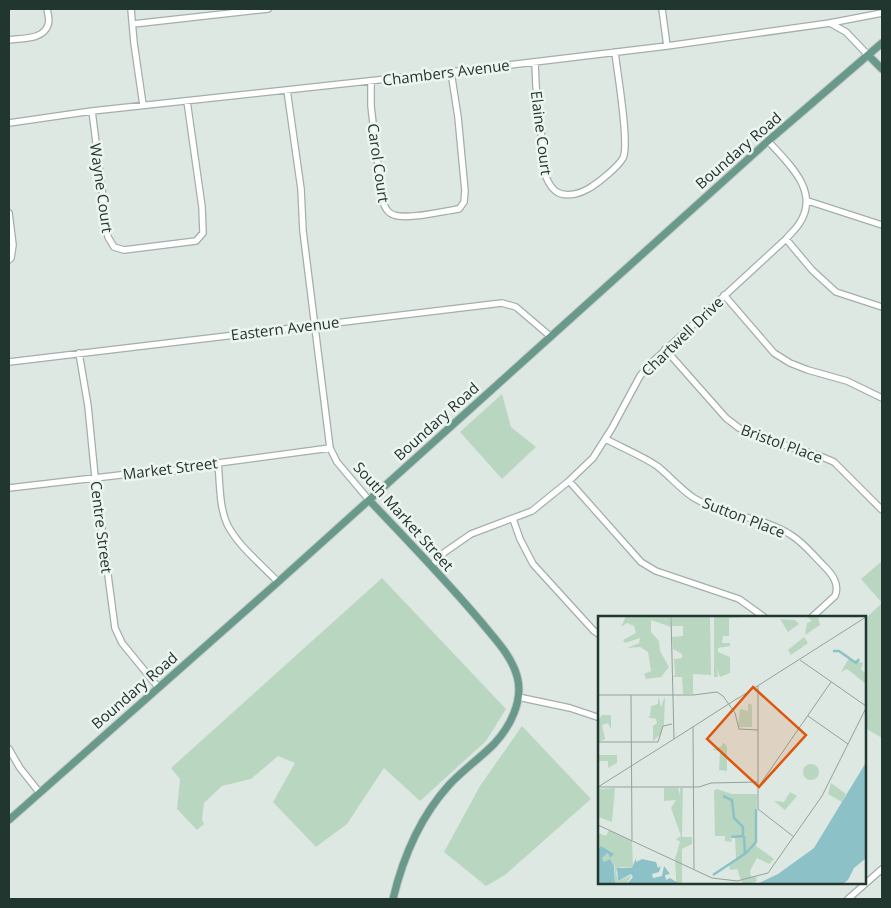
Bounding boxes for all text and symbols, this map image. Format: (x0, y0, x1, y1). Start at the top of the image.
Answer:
street label: Chambers Avenue (381, 54, 511, 90)
street label: Elaine Court (527, 90, 557, 176)
street label: Boundary Road (691, 107, 785, 193)
street label: Carol Court (364, 122, 394, 204)
street label: Wayne Court (86, 142, 118, 234)
street label: Chartwell Drive (637, 292, 727, 380)
street label: Eastern Avenue (230, 311, 340, 345)
street label: Boundary Road (389, 377, 483, 465)
street label: Bristol Place (738, 419, 826, 467)
street label: Market Street (121, 452, 219, 484)
street label: South Market Street (350, 457, 458, 575)
street label: Centre Street (86, 480, 118, 574)
street label: Sutton Place (700, 492, 788, 542)
inset map (598, 616, 866, 883)
street label: Boundary Road (87, 647, 181, 733)

